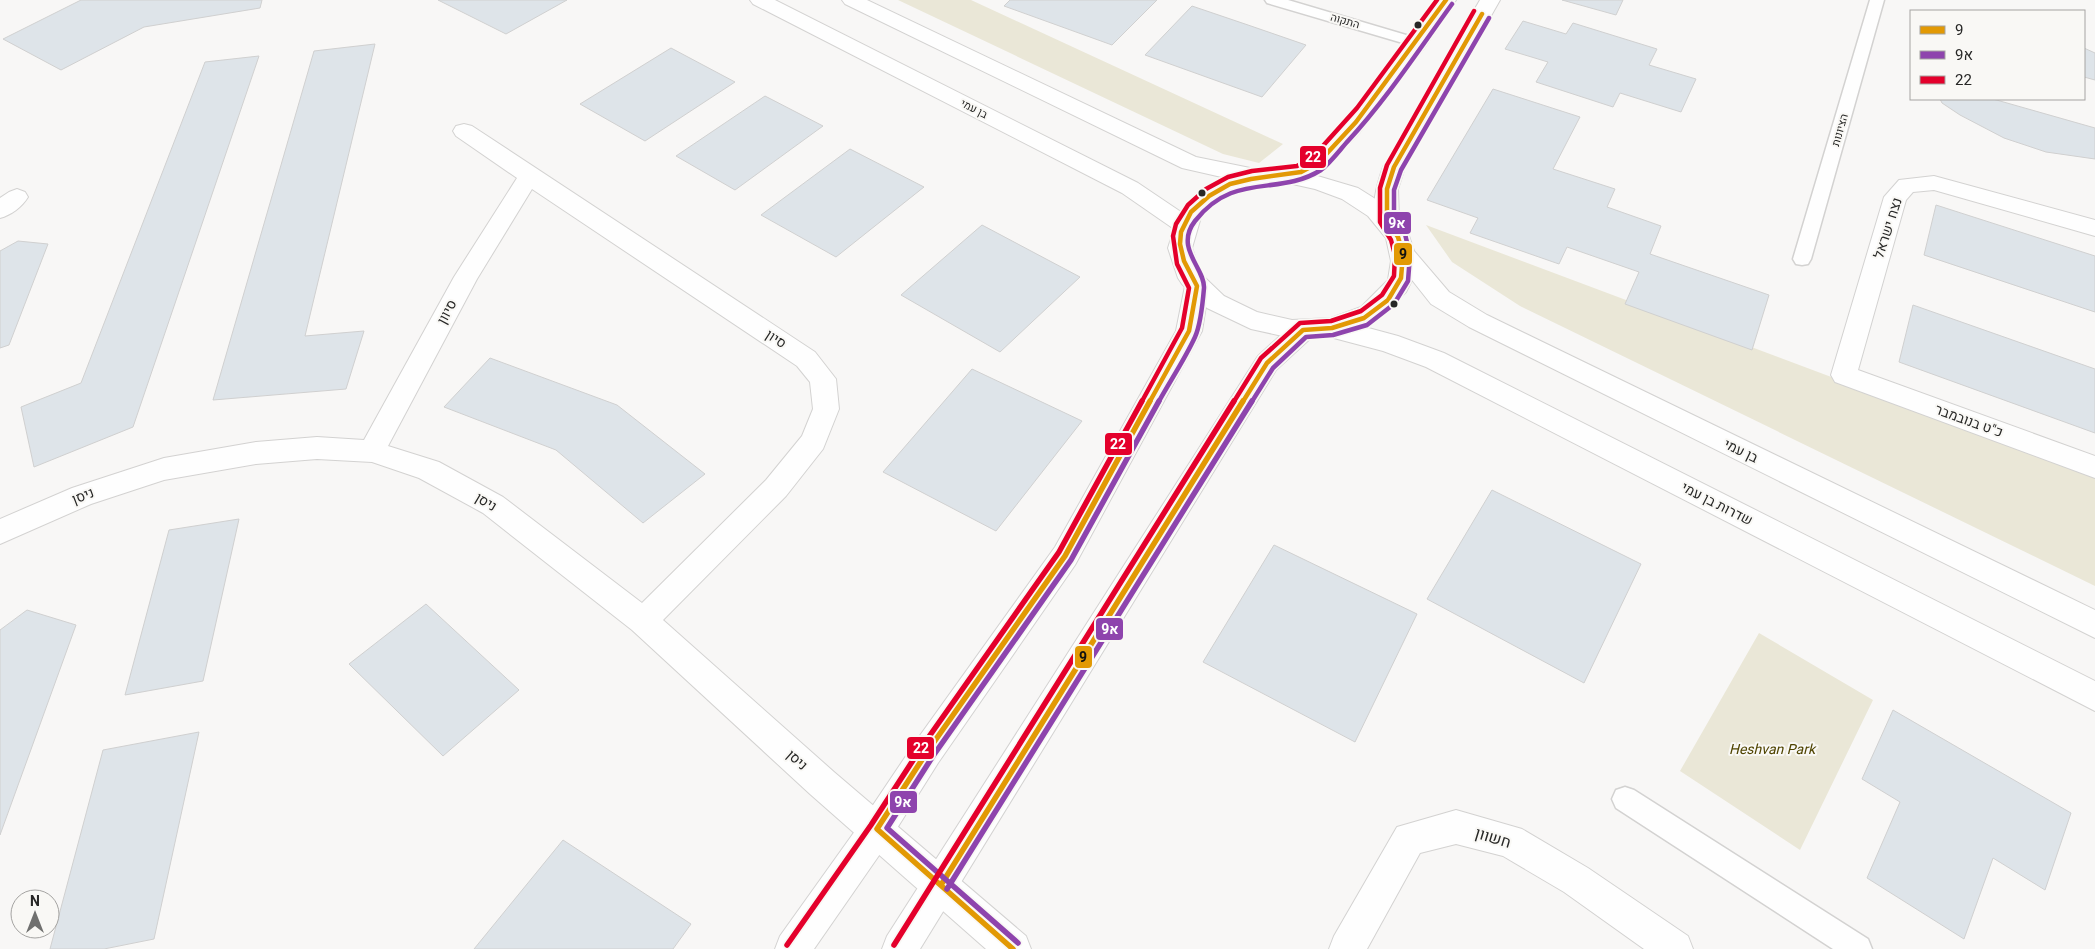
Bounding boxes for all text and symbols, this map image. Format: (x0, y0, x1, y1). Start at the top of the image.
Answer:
street label: התקוה (1328, 9, 1362, 33)
legend (1910, 10, 2085, 100)
text: 9 (1955, 19, 1963, 41)
unlabelled marker (1413, 20, 1423, 30)
text: 9א (1955, 44, 1973, 66)
text: 22 (1955, 69, 1972, 91)
street label: בן עמי (958, 95, 991, 123)
street label: הציונות (1827, 112, 1853, 148)
line badge: 22 (1299, 145, 1327, 169)
text: 22 (1305, 147, 1321, 168)
unlabelled marker (1197, 188, 1207, 198)
street label: נצח ישראל (1868, 195, 1908, 261)
line badge: 9א (1383, 211, 1412, 235)
text: 9א (1388, 213, 1406, 234)
line badge: 9 (1393, 242, 1413, 266)
text: 9 (1399, 244, 1407, 265)
street label: סיוון (432, 296, 462, 328)
unlabelled marker (1389, 299, 1399, 309)
street label: סיון (761, 324, 791, 354)
street label: כ"ט בנובמבר (1932, 399, 2006, 443)
line badge: 22 (1104, 432, 1133, 456)
text: 22 (1110, 434, 1126, 455)
street label: בן עמי (1720, 434, 1762, 469)
street label: שדרות בן עמי (1678, 477, 1756, 531)
street label: ניסן (69, 482, 97, 510)
street label: ניסן (471, 487, 501, 517)
line badge: 9א (1095, 617, 1124, 641)
text: 9א (1101, 619, 1119, 640)
line badge: 9 (1074, 645, 1093, 669)
text: 9 (1079, 647, 1087, 668)
line badge: 22 (906, 736, 935, 760)
text: 22 (913, 738, 929, 759)
park label: Heshvan Park (1729, 739, 1817, 760)
street label: ניסן (782, 745, 812, 775)
line badge: 9א (889, 790, 918, 814)
text: 9א (894, 792, 912, 813)
street label: חשוון (1472, 821, 1514, 855)
north arrow (10, 889, 60, 939)
text: N (30, 891, 40, 912)

